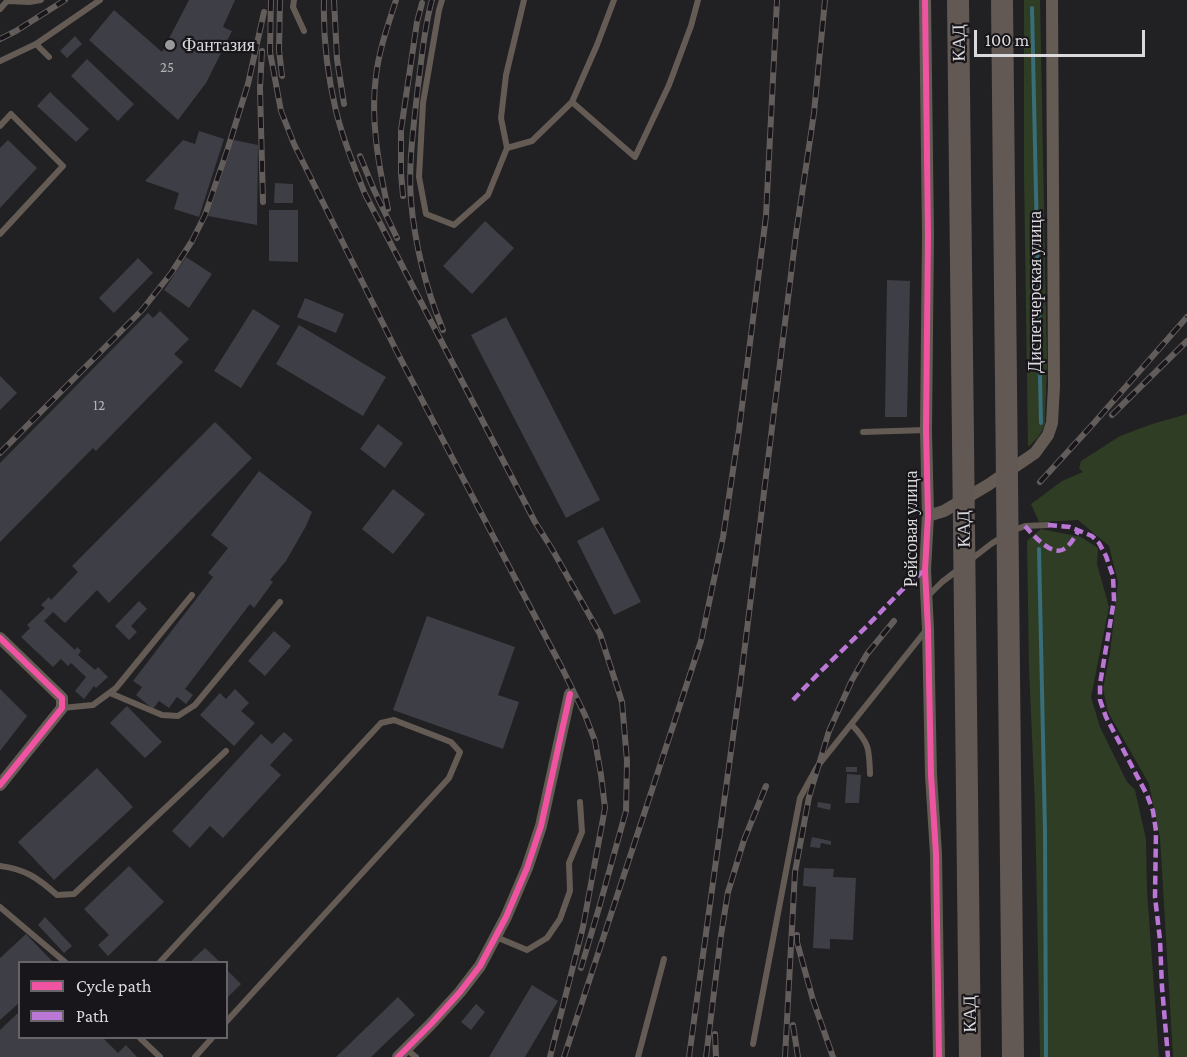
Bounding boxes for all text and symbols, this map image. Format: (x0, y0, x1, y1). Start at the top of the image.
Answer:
scale bar (977, 18, 1148, 56)
street label: КАД (948, 24, 970, 62)
text: 100 m (985, 30, 1029, 50)
place label: Фантазия (182, 34, 255, 56)
marker: Фантазия (163, 38, 177, 52)
house number: 25 (160, 58, 174, 76)
street label: Диспетчерская улица (1024, 211, 1046, 373)
house number: 12 (93, 396, 105, 414)
street label: Рейсовая улица (900, 471, 922, 587)
street label: КАД (953, 510, 975, 548)
legend (18, 961, 228, 1039)
text: Cycle path (76, 976, 151, 996)
street label: КАД (959, 995, 981, 1033)
text: Path (76, 1006, 109, 1026)

